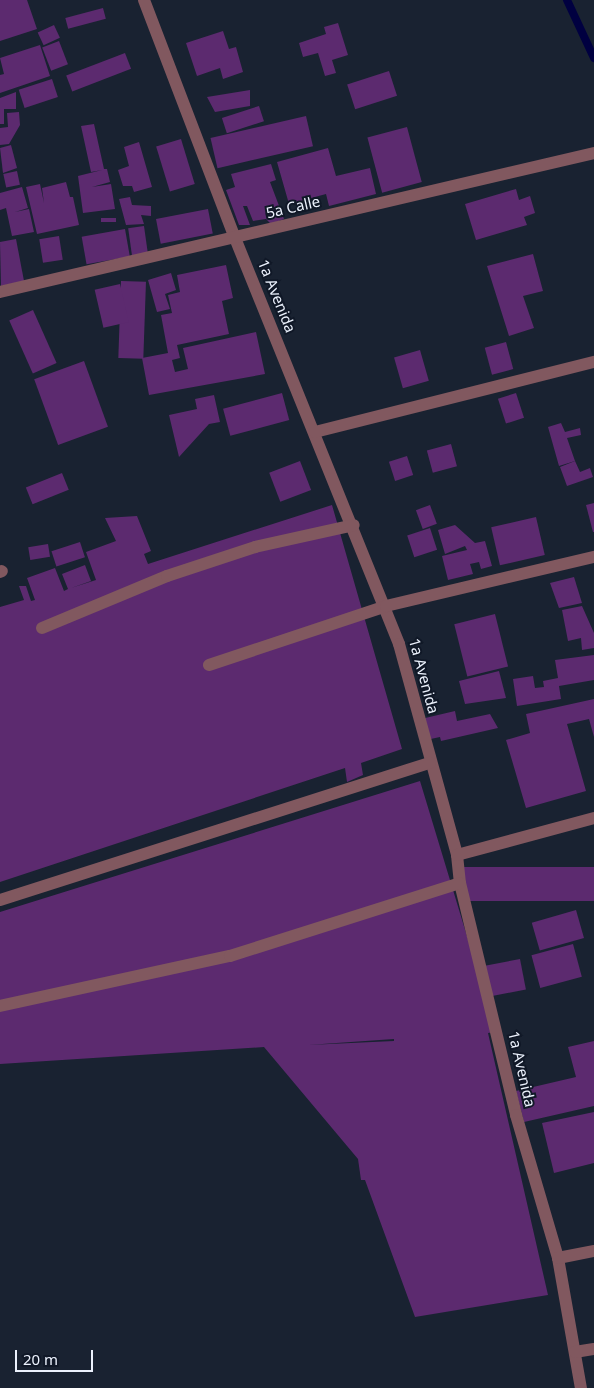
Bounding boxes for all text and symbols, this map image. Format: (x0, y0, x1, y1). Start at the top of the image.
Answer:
street label: 5a Calle (264, 192, 322, 222)
street label: 1a Avenida (254, 257, 300, 335)
street label: 1a Avenida (405, 636, 443, 716)
street label: 1a Avenida (505, 1029, 539, 1109)
scale bar (18, 1340, 95, 1372)
text: 20 m (23, 1349, 58, 1369)

